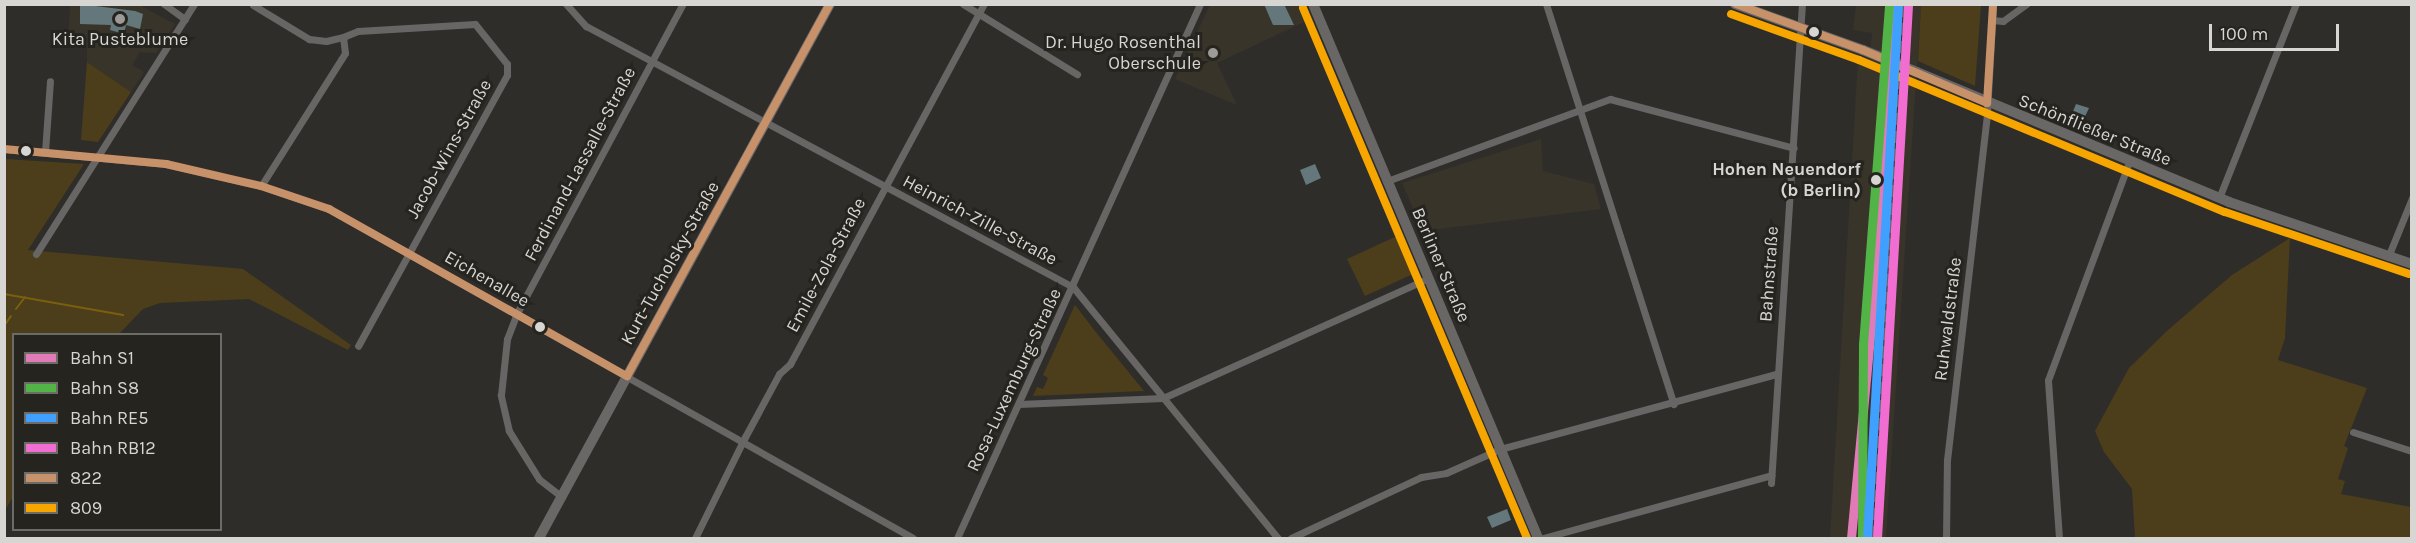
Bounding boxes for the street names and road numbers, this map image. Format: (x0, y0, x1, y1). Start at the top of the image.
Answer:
street label: Ferdinand-Lassalle-Straße (520, 63, 640, 265)
street label: Jacob-Wins-Straße (402, 76, 496, 222)
street label: Schönfließer Straße (2015, 89, 2175, 171)
street label: Heinrich-Zille-Straße (899, 170, 1061, 270)
street label: Kurt-Tucholsky-Straße (616, 178, 724, 348)
street label: Emile-Zola-Straße (782, 194, 870, 336)
street label: Berliner Straße (1407, 204, 1475, 326)
street label: Bahnstraße (1755, 225, 1783, 323)
street label: Eichenallee (441, 246, 533, 312)
street label: Ruhwaldstraße (1930, 256, 1966, 382)
street label: Rosa-Luxemburg-Straße (962, 285, 1066, 475)

